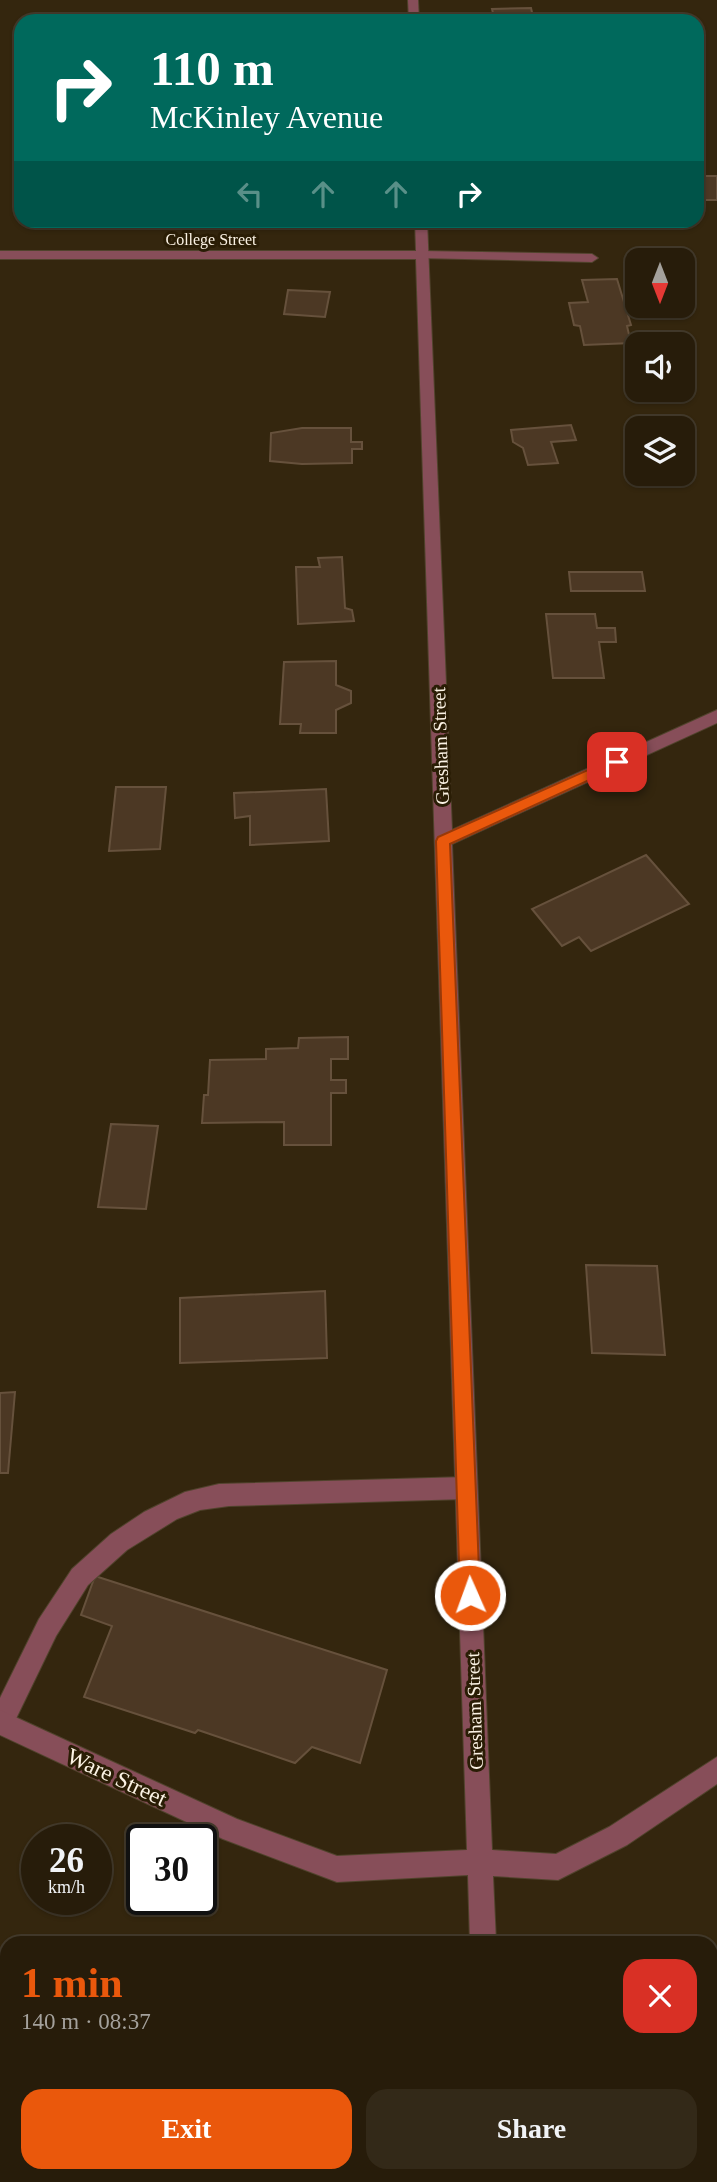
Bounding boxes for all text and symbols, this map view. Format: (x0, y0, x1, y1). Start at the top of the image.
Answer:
text: 110 m (150, 41, 274, 96)
icon: right (35, 42, 126, 133)
text: McKinley Avenue (150, 99, 383, 135)
icon: left (231, 175, 269, 213)
icon: ahead (304, 175, 342, 213)
icon: ahead (377, 175, 415, 213)
icon: right (450, 175, 488, 213)
street label: College Street (165, 231, 257, 249)
north arrow (625, 248, 695, 318)
map controls (625, 248, 695, 486)
button: sound (625, 332, 695, 402)
button: layers (625, 416, 695, 486)
street label: Gresham Street (428, 686, 453, 805)
pin (587, 732, 647, 792)
icon: arrive (598, 743, 636, 781)
position arrow (433, 1558, 507, 1632)
street label: Gresham Street (462, 1651, 487, 1770)
street label: Ware Street (63, 1743, 171, 1812)
speed limit sign: 30 (126, 1824, 217, 1915)
text: 26 (49, 1841, 84, 1880)
text: km/h (48, 1877, 85, 1897)
button: close (623, 1959, 697, 2033)
text: 1 min (21, 1960, 123, 2006)
text: 140 m · 08:37 (21, 2009, 151, 2034)
button: Exit (21, 2089, 352, 2169)
button: Share (366, 2089, 697, 2169)

